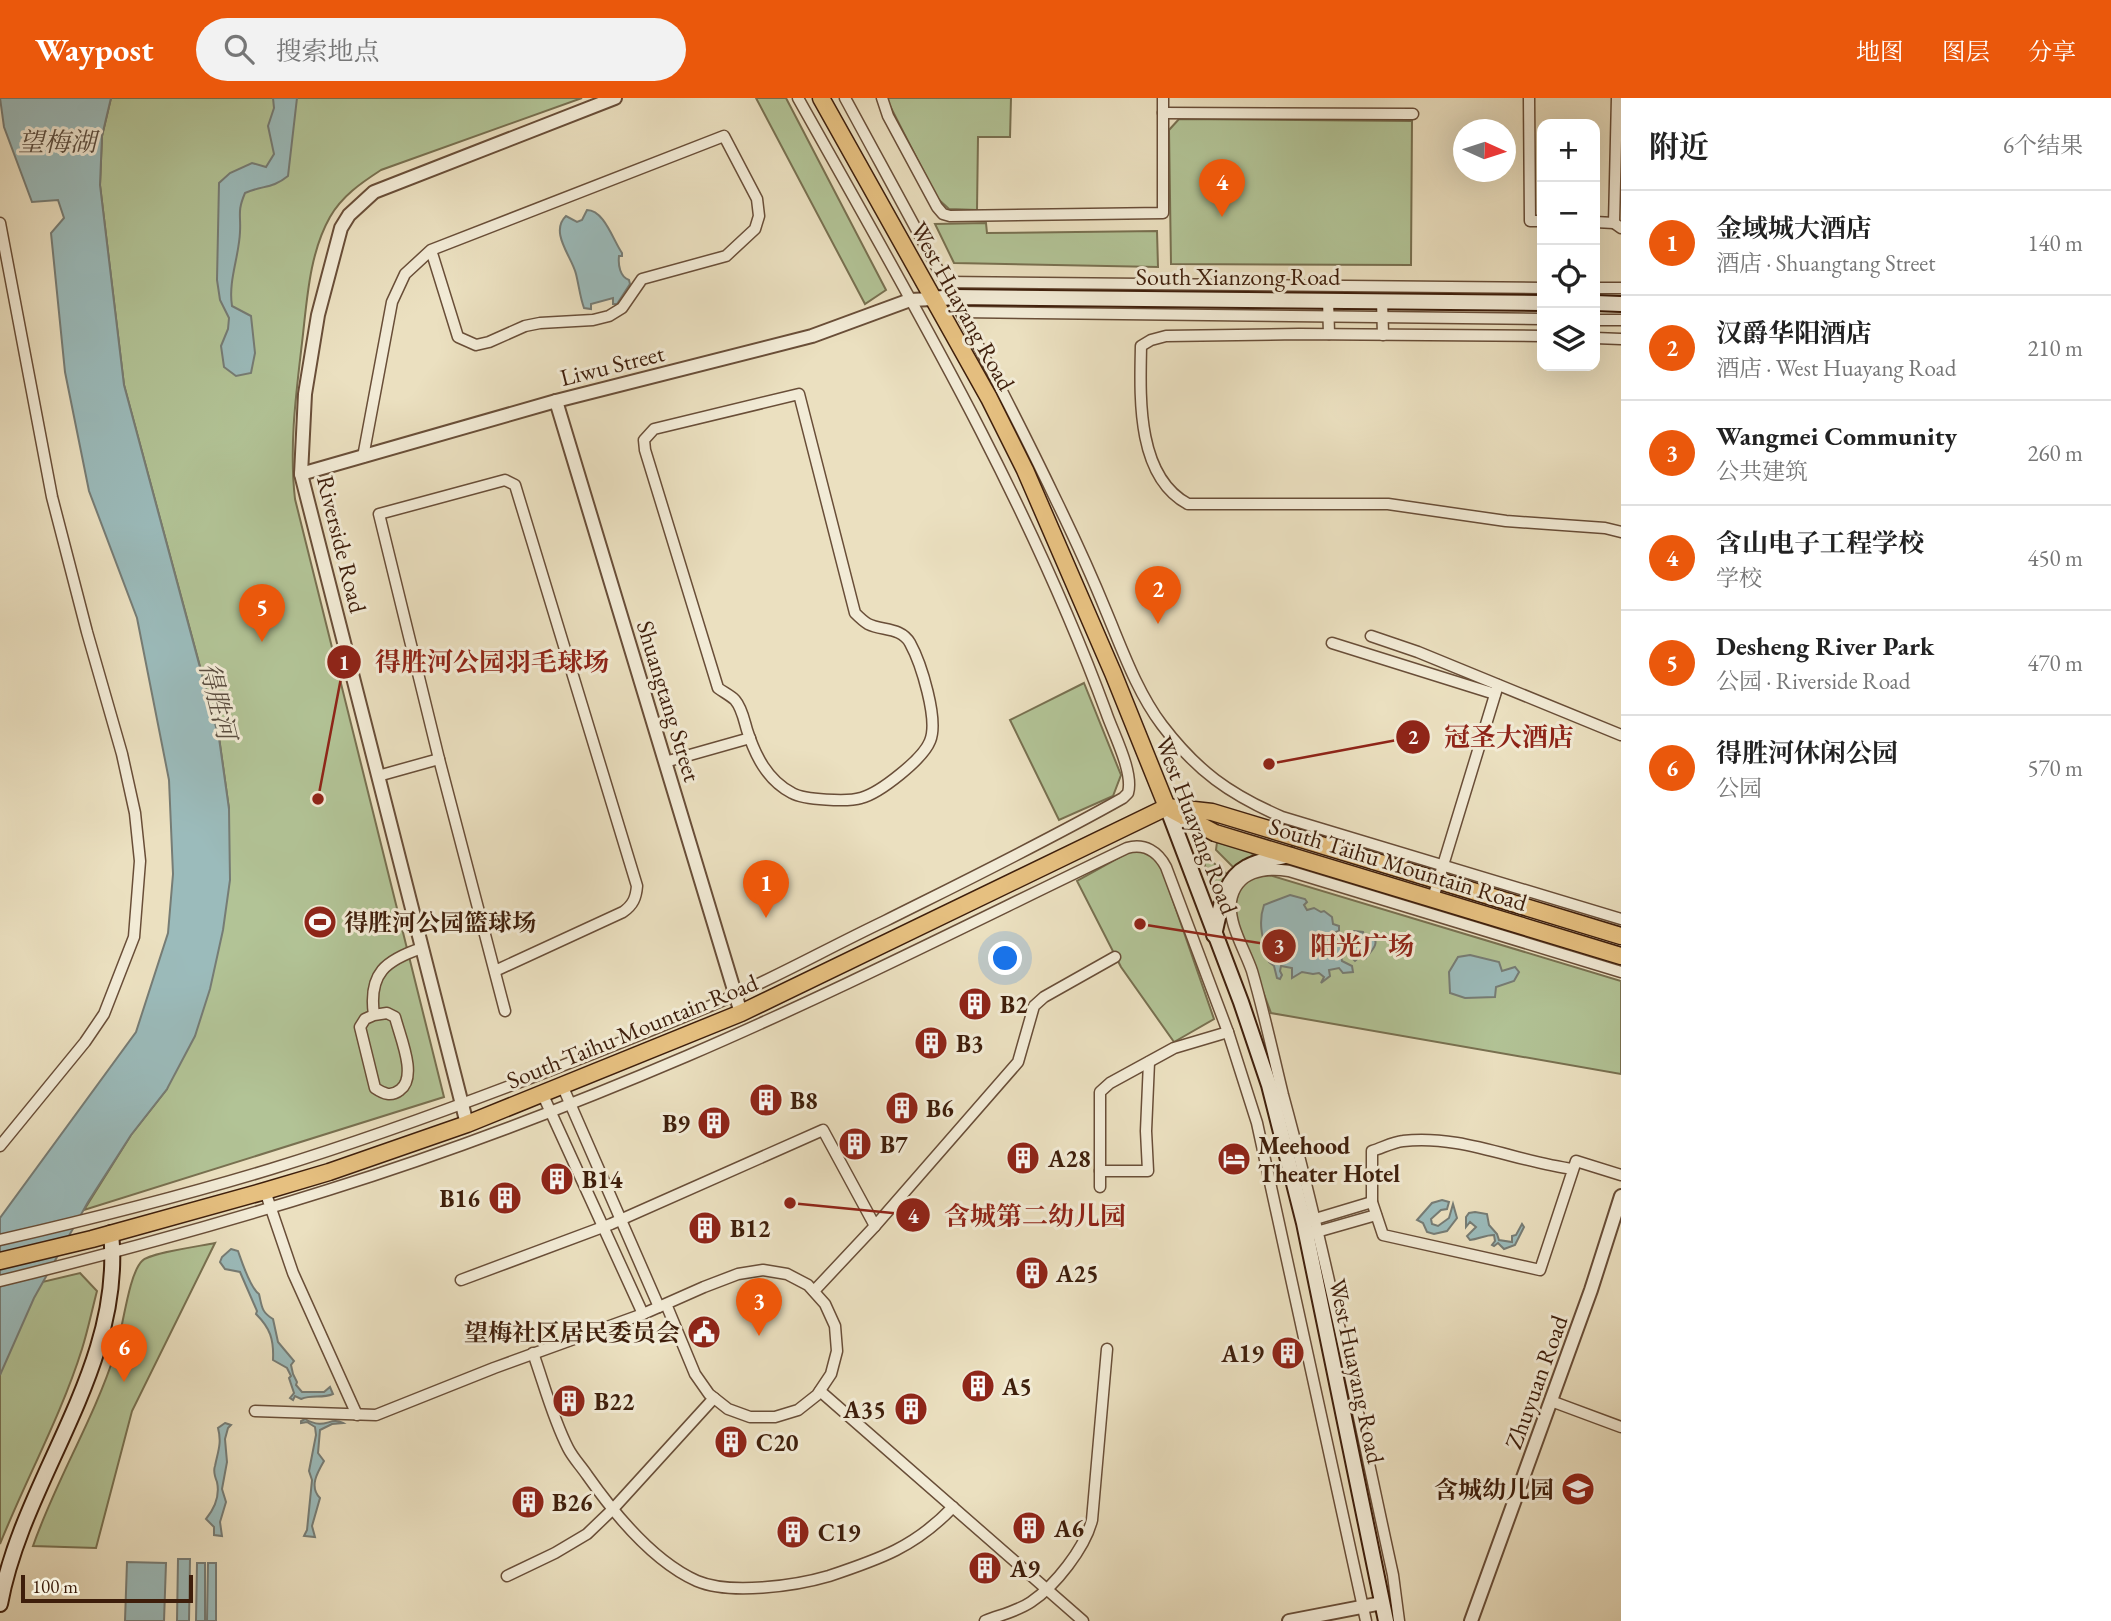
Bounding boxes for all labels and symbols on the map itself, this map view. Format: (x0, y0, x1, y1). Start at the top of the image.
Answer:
north arrow (1453, 119, 1516, 182)
water label: 望梅湖 (18, 125, 100, 159)
pin: 4 (1199, 159, 1245, 217)
street label: West Huayang Road (904, 216, 1023, 397)
street label: South Xianzong Road (1136, 261, 1341, 292)
street label: Liwu Street (557, 337, 668, 393)
street label: Riverside Road (310, 472, 374, 617)
pin: 2 (1135, 566, 1181, 624)
pin: 5 (239, 584, 285, 642)
street label: Shuangtang Street (630, 617, 708, 786)
callout: 得胜河公园羽毛球场 (326, 639, 623, 686)
text: 得胜河公园羽毛球场 (375, 645, 609, 679)
text: 1 (338, 649, 350, 676)
water label: 得胜河 (192, 659, 245, 747)
callout: 冠圣大酒店 (1395, 713, 1588, 760)
text: 冠圣大酒店 (1444, 720, 1574, 754)
text: 2 (1407, 723, 1419, 750)
street label: West Huayang Road (1149, 732, 1246, 919)
street label: South Taihu Mountain Road (1265, 810, 1532, 918)
pin: 1 (743, 860, 789, 918)
sports icon: 得胜河公园篮球场 (301, 903, 339, 941)
place label: 得胜河公园篮球场 (344, 907, 536, 938)
callout: 阳光广场 (1261, 923, 1428, 970)
text: 阳光广场 (1310, 929, 1414, 963)
text: 3 (1273, 932, 1285, 959)
your location (988, 941, 1022, 975)
street label: South Taihu Mountain Road (502, 966, 763, 1096)
building icon: B2 (956, 985, 994, 1023)
place label: B2 (1000, 989, 1028, 1020)
building icon: B3 (912, 1024, 950, 1062)
place label: B3 (956, 1028, 984, 1059)
building icon: B8 (747, 1081, 785, 1119)
place label: B8 (790, 1085, 818, 1116)
building icon: B6 (883, 1089, 921, 1127)
place label: B6 (926, 1093, 954, 1124)
building icon: B9 (695, 1104, 733, 1142)
place label: B9 (662, 1108, 690, 1139)
building icon: B7 (836, 1125, 874, 1163)
place label: B7 (880, 1129, 908, 1160)
place label: Meehood Theater Hotel (1258, 1130, 1400, 1189)
building icon: A28 (1004, 1139, 1042, 1177)
hotel icon: Meehood Theater Hotel (1215, 1140, 1253, 1178)
place label: A28 (1047, 1143, 1091, 1174)
building icon: B14 (538, 1160, 576, 1198)
place label: B14 (582, 1164, 623, 1195)
building icon: B16 (486, 1179, 524, 1217)
place label: B16 (440, 1183, 480, 1214)
callout: 含城第二幼儿园 (895, 1192, 1140, 1239)
text: 含城第二幼儿园 (944, 1199, 1126, 1233)
text: 4 (907, 1202, 919, 1229)
building icon: B12 (686, 1209, 724, 1247)
place label: B12 (730, 1213, 771, 1244)
building icon: A25 (1013, 1254, 1051, 1292)
place label: A25 (1055, 1258, 1099, 1289)
street label: West Huayang Road (1322, 1276, 1392, 1467)
pin: 3 (736, 1278, 782, 1336)
street label: Zhuyuan Road (1498, 1310, 1575, 1453)
public building icon: 望梅社区居民委员会 (685, 1313, 723, 1351)
place label: 望梅社区居民委员会 (464, 1317, 680, 1348)
pin: 6 (101, 1324, 147, 1382)
building icon: A19 (1269, 1334, 1307, 1372)
place label: A19 (1220, 1338, 1264, 1369)
building icon: A5 (959, 1367, 997, 1405)
place label: A5 (1001, 1371, 1032, 1402)
building icon: B22 (550, 1382, 588, 1420)
place label: B22 (594, 1386, 635, 1417)
building icon: A35 (892, 1390, 930, 1428)
place label: A35 (842, 1394, 886, 1425)
building icon: C20 (712, 1423, 750, 1461)
place label: C20 (756, 1427, 799, 1458)
school or university icon: 含城幼儿园 (1559, 1470, 1597, 1508)
place label: 含城幼儿园 (1434, 1474, 1554, 1505)
building icon: B26 (509, 1483, 547, 1521)
place label: B26 (552, 1487, 593, 1518)
building icon: A6 (1010, 1509, 1048, 1547)
building icon: C19 (774, 1513, 812, 1551)
place label: A6 (1053, 1513, 1084, 1544)
place label: C19 (818, 1517, 861, 1548)
building icon: A9 (966, 1549, 1004, 1587)
place label: A9 (1009, 1553, 1040, 1584)
scale bar (21, 1572, 192, 1604)

